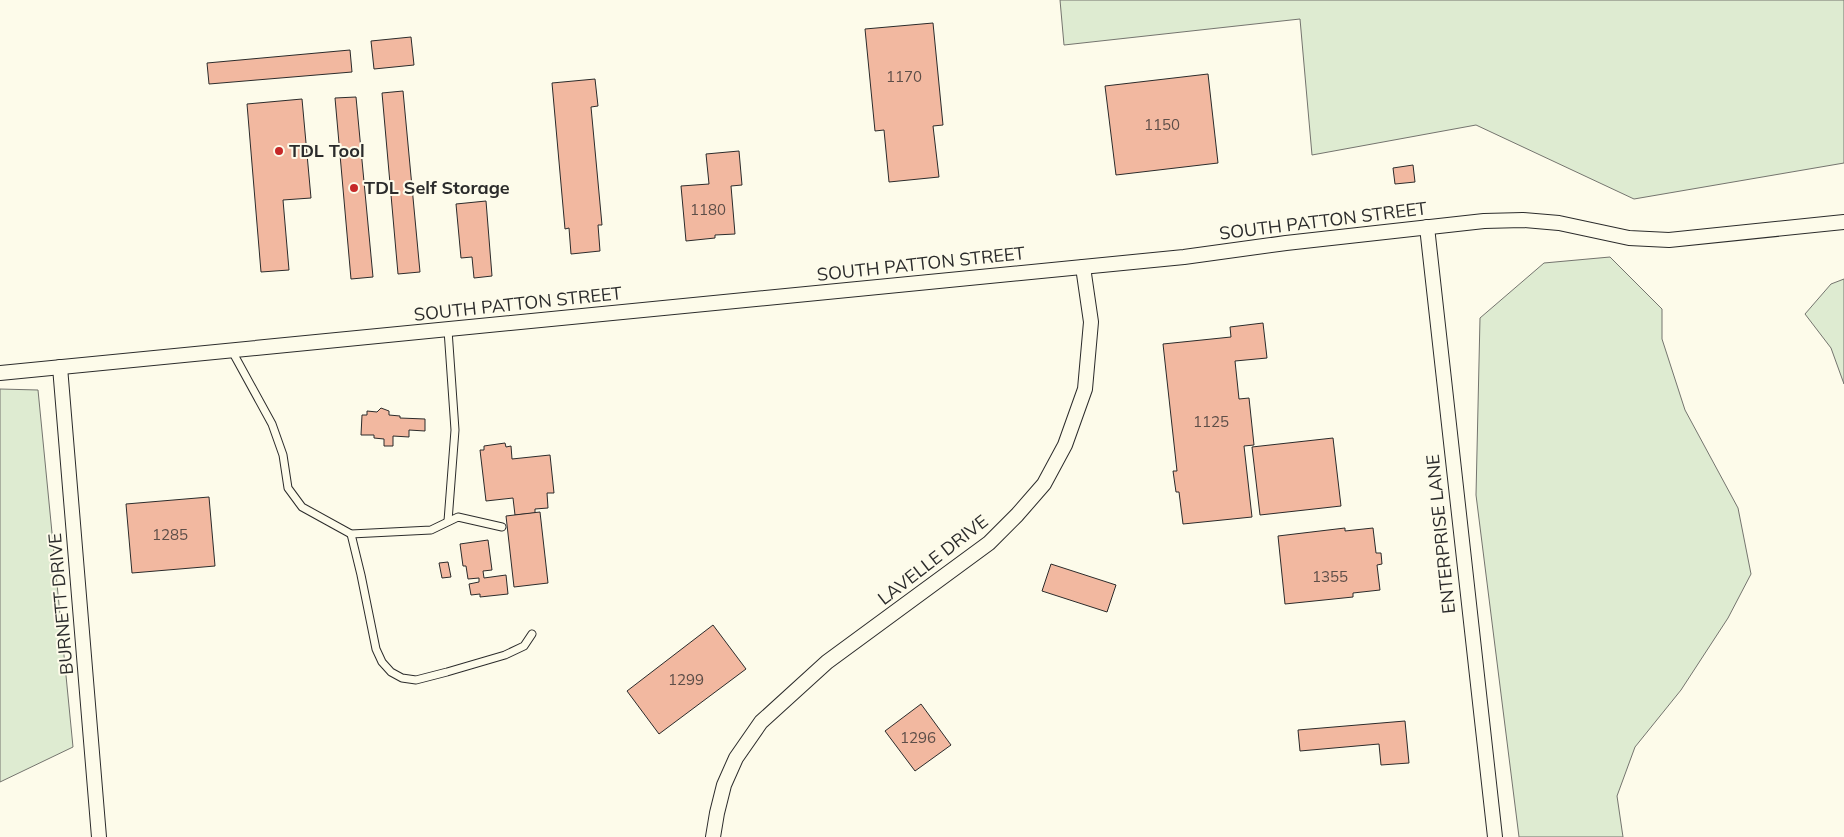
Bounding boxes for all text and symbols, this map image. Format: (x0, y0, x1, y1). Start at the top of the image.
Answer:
house number: 1170 (886, 67, 922, 86)
house number: 1150 (1144, 115, 1180, 134)
place label: TDL Tool (289, 139, 365, 162)
marker: TDL Tool (273, 145, 285, 157)
place label: TDL Self Storage (364, 176, 510, 199)
marker: TDL Self Storage (348, 182, 360, 194)
street label: SOUTH PATTON STREET (1218, 196, 1428, 245)
house number: 1180 (690, 200, 726, 219)
street label: SOUTH PATTON STREET (816, 241, 1026, 286)
street label: SOUTH PATTON STREET (413, 281, 623, 326)
house number: 1125 (1193, 412, 1229, 431)
street label: ENTERPRISE LANE (1421, 453, 1460, 615)
street label: LAVELLE DRIVE (873, 509, 992, 610)
house number: 1285 (152, 525, 188, 544)
street label: BURNETT DRIVE (43, 532, 78, 676)
house number: 1355 (1312, 567, 1348, 586)
house number: 1299 (668, 670, 704, 689)
house number: 1296 (900, 728, 936, 747)

